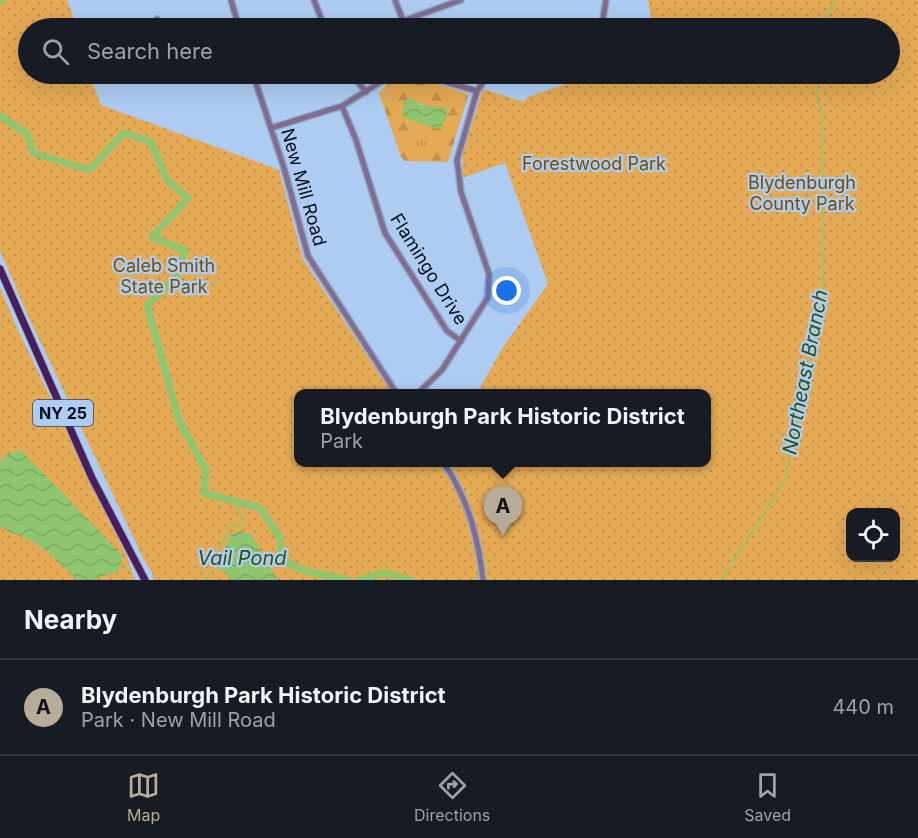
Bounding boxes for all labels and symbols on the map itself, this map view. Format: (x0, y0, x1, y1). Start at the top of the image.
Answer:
street label: New Mill Road (277, 126, 331, 248)
park label: Forestwood Park (522, 153, 666, 174)
park label: Blydenburgh County Park (748, 172, 856, 214)
street label: Flamingo Drive (386, 209, 472, 329)
park label: Caleb Smith State Park (113, 255, 215, 297)
your location (492, 276, 521, 305)
water label: Northeast Branch (777, 287, 833, 457)
road number: NY 25 (33, 400, 93, 426)
pin: A (484, 486, 522, 536)
water label: Vail Pond (197, 546, 287, 570)

